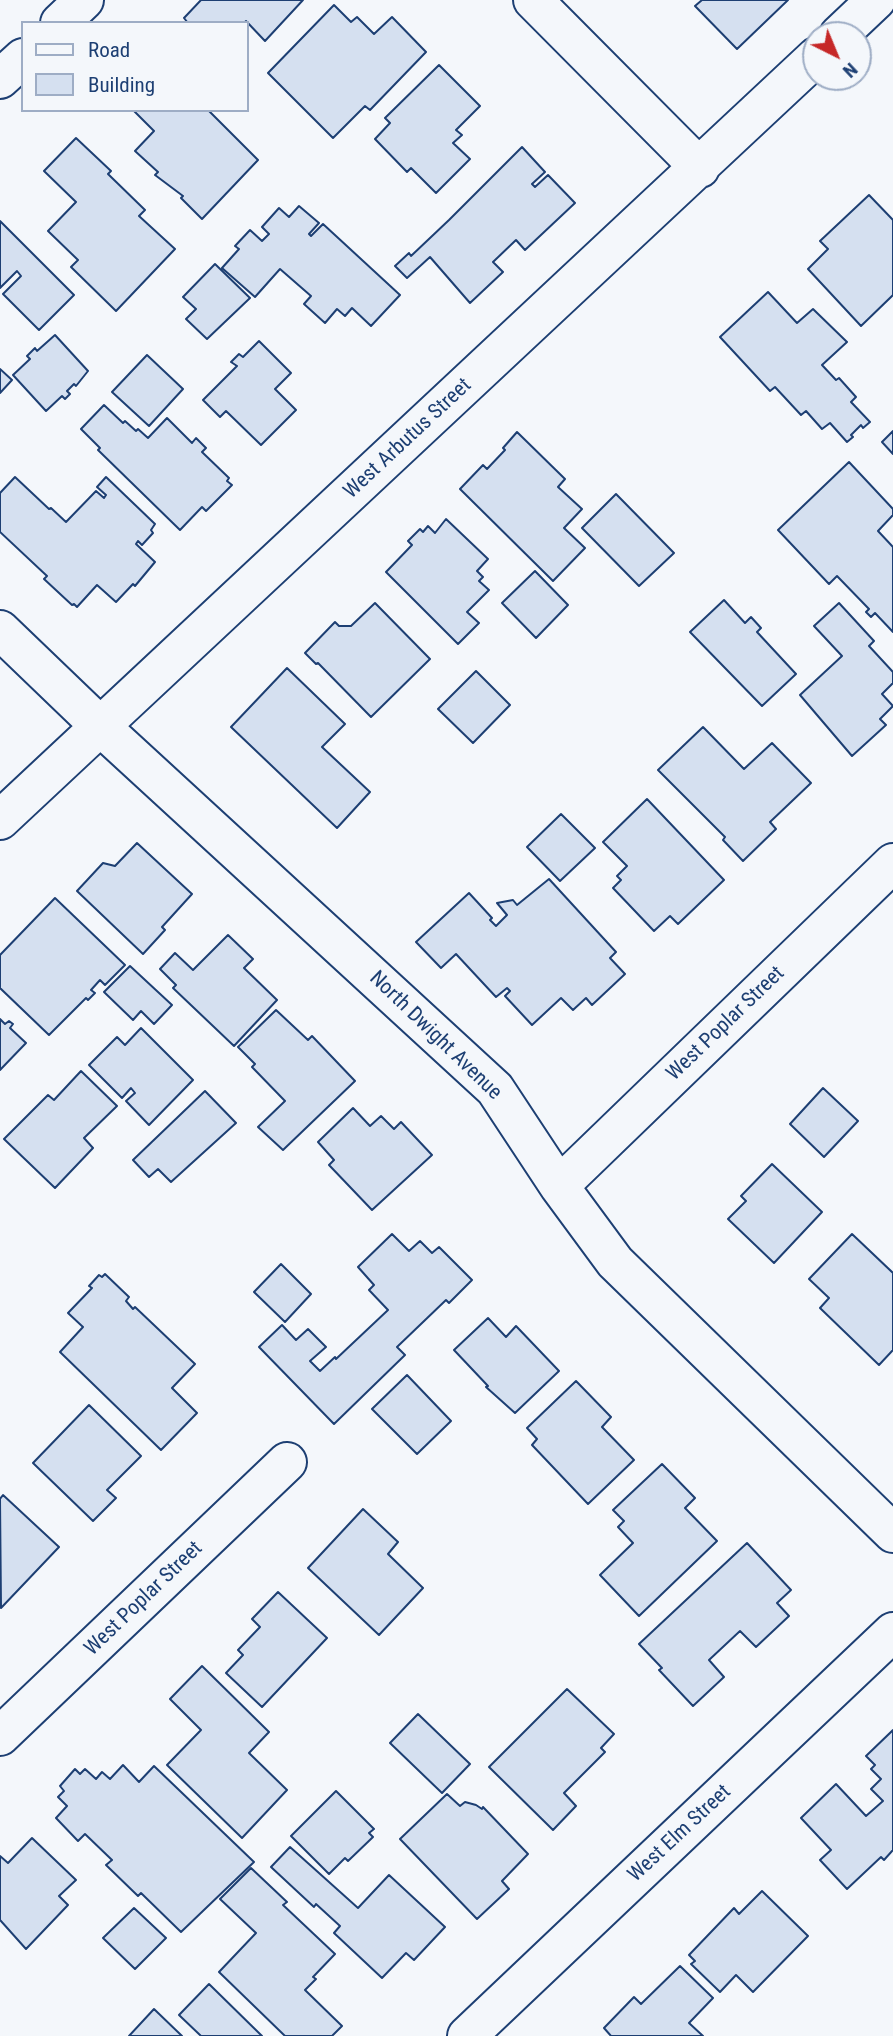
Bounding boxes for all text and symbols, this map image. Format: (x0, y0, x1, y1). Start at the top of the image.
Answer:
legend (21, 21, 248, 112)
north arrow (802, 21, 872, 91)
text: Road (88, 38, 130, 62)
text: N (838, 58, 862, 83)
text: Building (88, 73, 155, 97)
street label: West Arbutus Street (339, 373, 477, 505)
street label: West Poplar Street (662, 962, 790, 1086)
street label: North Dwight Avenue (364, 966, 506, 1106)
street label: West Poplar Street (80, 1537, 208, 1661)
street label: West Elm Street (623, 1780, 737, 1888)

